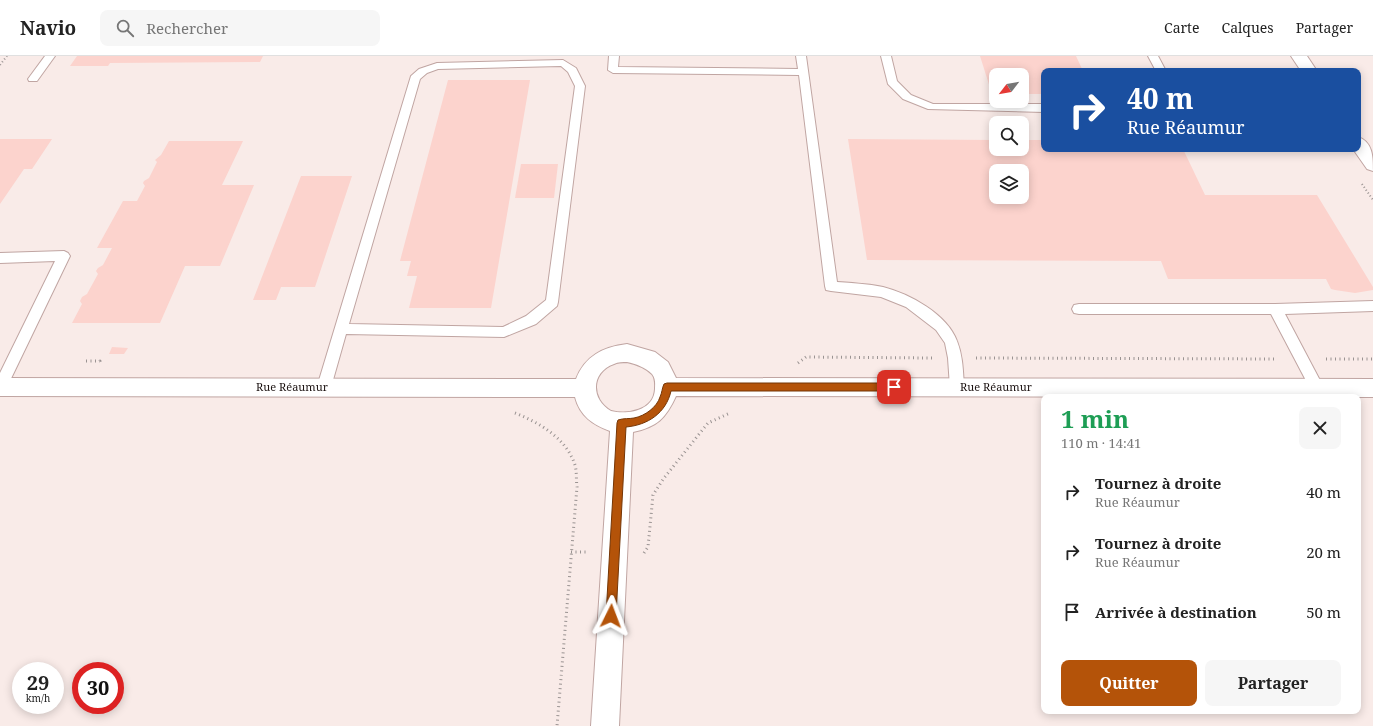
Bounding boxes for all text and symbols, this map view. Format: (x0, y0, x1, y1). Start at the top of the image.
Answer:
search box (100, 10, 380, 46)
text: Navio (20, 15, 76, 41)
icon: search (114, 17, 136, 39)
text: Rechercher (146, 18, 228, 38)
text: Carte (1164, 18, 1200, 37)
text: Calques (1222, 18, 1274, 37)
text: Partager (1296, 18, 1353, 37)
north arrow (989, 68, 1029, 108)
map controls (989, 68, 1029, 204)
text: 40 m (1127, 79, 1194, 117)
icon: right (1061, 84, 1113, 136)
text: Rue Réaumur (1127, 115, 1244, 139)
button: search (989, 116, 1029, 156)
button: layers (989, 164, 1029, 204)
pin (877, 370, 911, 404)
icon: arrive (883, 376, 905, 398)
street label: Rue Réaumur (256, 379, 329, 394)
street label: Rue Réaumur (960, 379, 1033, 394)
text: 1 min (1061, 402, 1129, 435)
button: close (1299, 407, 1341, 449)
text: 110 m · 14:41 (1061, 434, 1141, 452)
text: Tournez à droite (1095, 473, 1221, 493)
icon: right (1061, 481, 1083, 503)
text: 40 m (1306, 482, 1341, 502)
text: Rue Réaumur (1095, 493, 1180, 511)
text: Tournez à droite (1095, 533, 1221, 553)
icon: right (1061, 541, 1083, 563)
text: 20 m (1306, 542, 1341, 562)
text: Rue Réaumur (1095, 553, 1180, 571)
position arrow (590, 595, 632, 637)
icon: arrive (1061, 601, 1083, 623)
text: Arrivée à destination (1095, 602, 1257, 622)
text: 50 m (1306, 602, 1341, 622)
button: Quitter (1061, 660, 1197, 706)
button: Partager (1205, 660, 1341, 706)
speed limit sign: 30 (72, 662, 124, 714)
text: 29 (27, 669, 49, 696)
text: km/h (26, 691, 50, 705)

